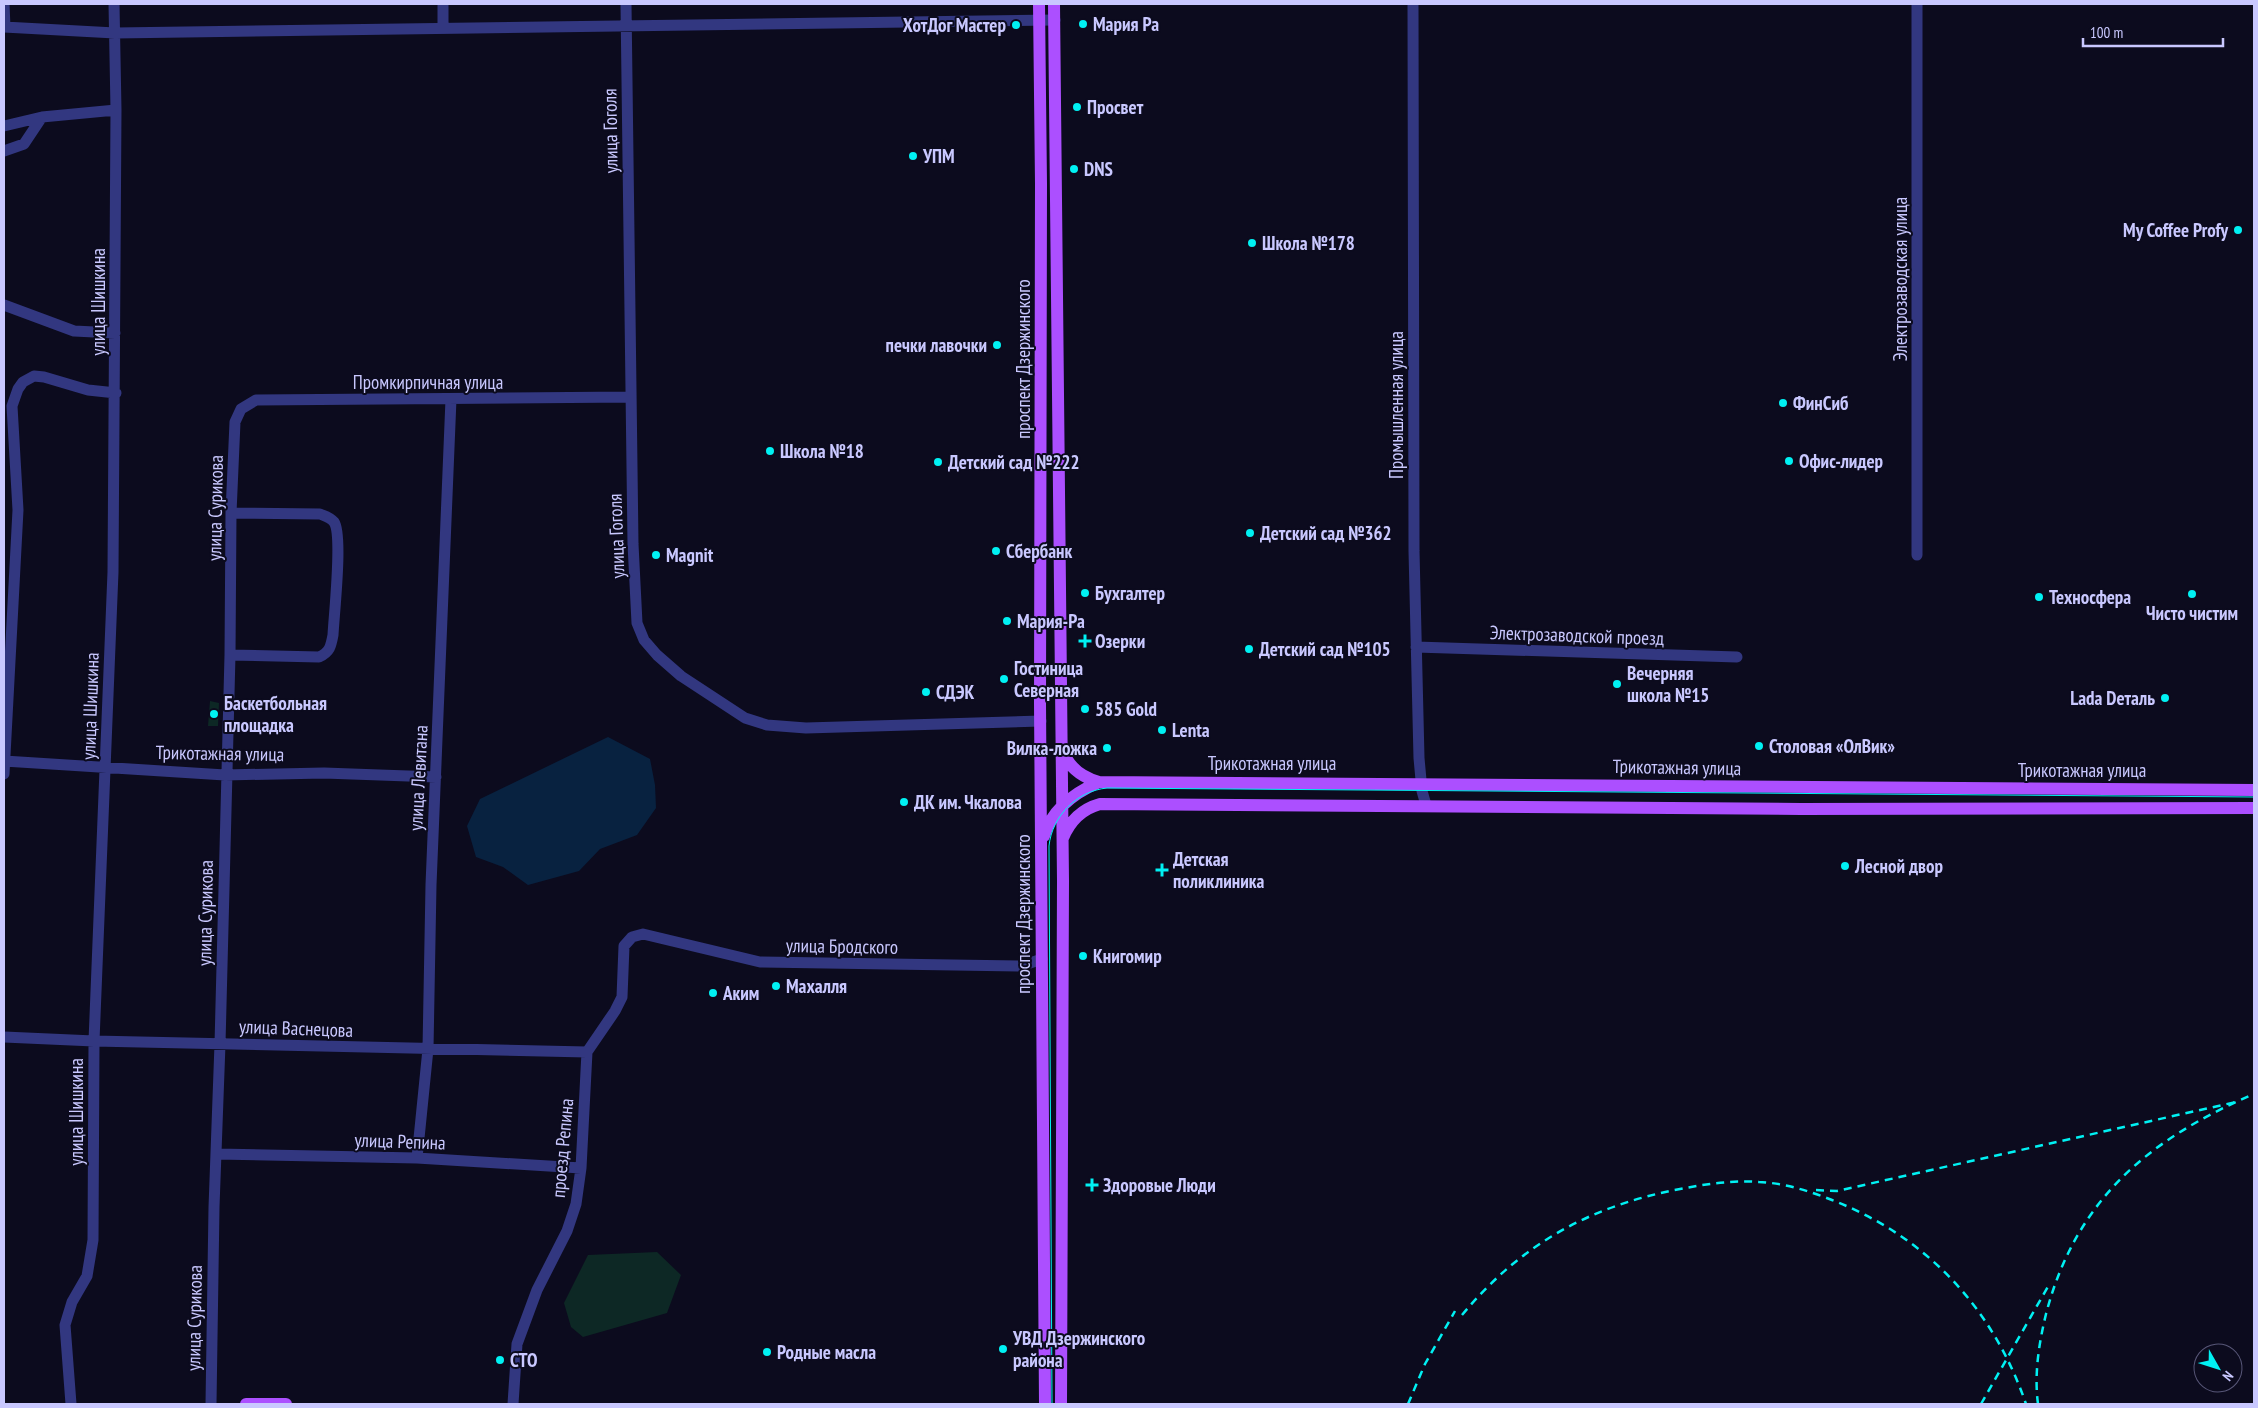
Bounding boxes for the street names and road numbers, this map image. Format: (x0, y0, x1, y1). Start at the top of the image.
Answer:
street label: улица Гоголя (597, 88, 623, 174)
street label: Электрозаводская улица (1888, 197, 1912, 361)
street label: улица Шишкина (86, 248, 110, 356)
street label: проспект Дзержинского (1011, 279, 1035, 439)
street label: Промышленная улица (1384, 331, 1408, 479)
street label: Промкирпичная улица (353, 370, 503, 394)
street label: улица Сурикова (202, 455, 228, 561)
street label: улица Гоголя (603, 493, 629, 579)
street label: Электрозаводской проезд (1489, 620, 1665, 650)
street label: улица Шишкина (76, 652, 104, 760)
street label: улица Левитана (403, 724, 433, 832)
street label: Трикотажная улица (156, 740, 284, 766)
street label: Трикотажная улица (1208, 751, 1336, 775)
street label: Трикотажная улица (1613, 754, 1741, 780)
street label: Трикотажная улица (2018, 758, 2146, 782)
street label: проспект Дзержинского (1011, 834, 1035, 994)
street label: улица Сурикова (192, 860, 218, 966)
street label: улица Бродского (786, 933, 898, 959)
street label: улица Васнецова (238, 1014, 354, 1042)
street label: улица Шишкина (64, 1058, 88, 1166)
street label: проезд Репина (546, 1097, 578, 1199)
street label: улица Репина (354, 1127, 446, 1155)
street label: улица Сурикова (181, 1265, 207, 1371)

